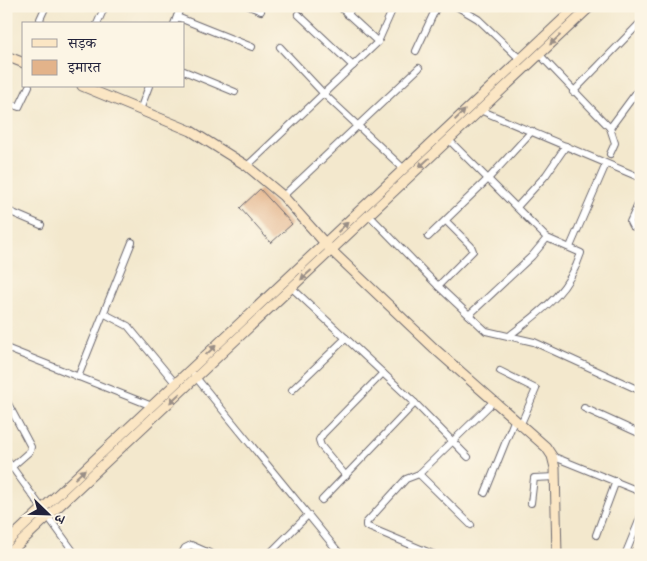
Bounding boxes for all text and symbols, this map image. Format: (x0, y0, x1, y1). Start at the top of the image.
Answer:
legend (22, 22, 185, 88)
text: सड़क (67, 34, 97, 52)
one-way arrow (550, 34, 562, 46)
text: इमारत (67, 58, 102, 76)
one-way arrow (454, 109, 466, 121)
one-way arrow (419, 157, 431, 169)
one-way arrow (337, 222, 349, 234)
one-way arrow (301, 269, 313, 281)
one-way arrow (205, 344, 217, 356)
one-way arrow (169, 392, 181, 404)
one-way arrow (74, 468, 86, 480)
north arrow (22, 488, 72, 538)
text: उ (50, 511, 69, 526)

